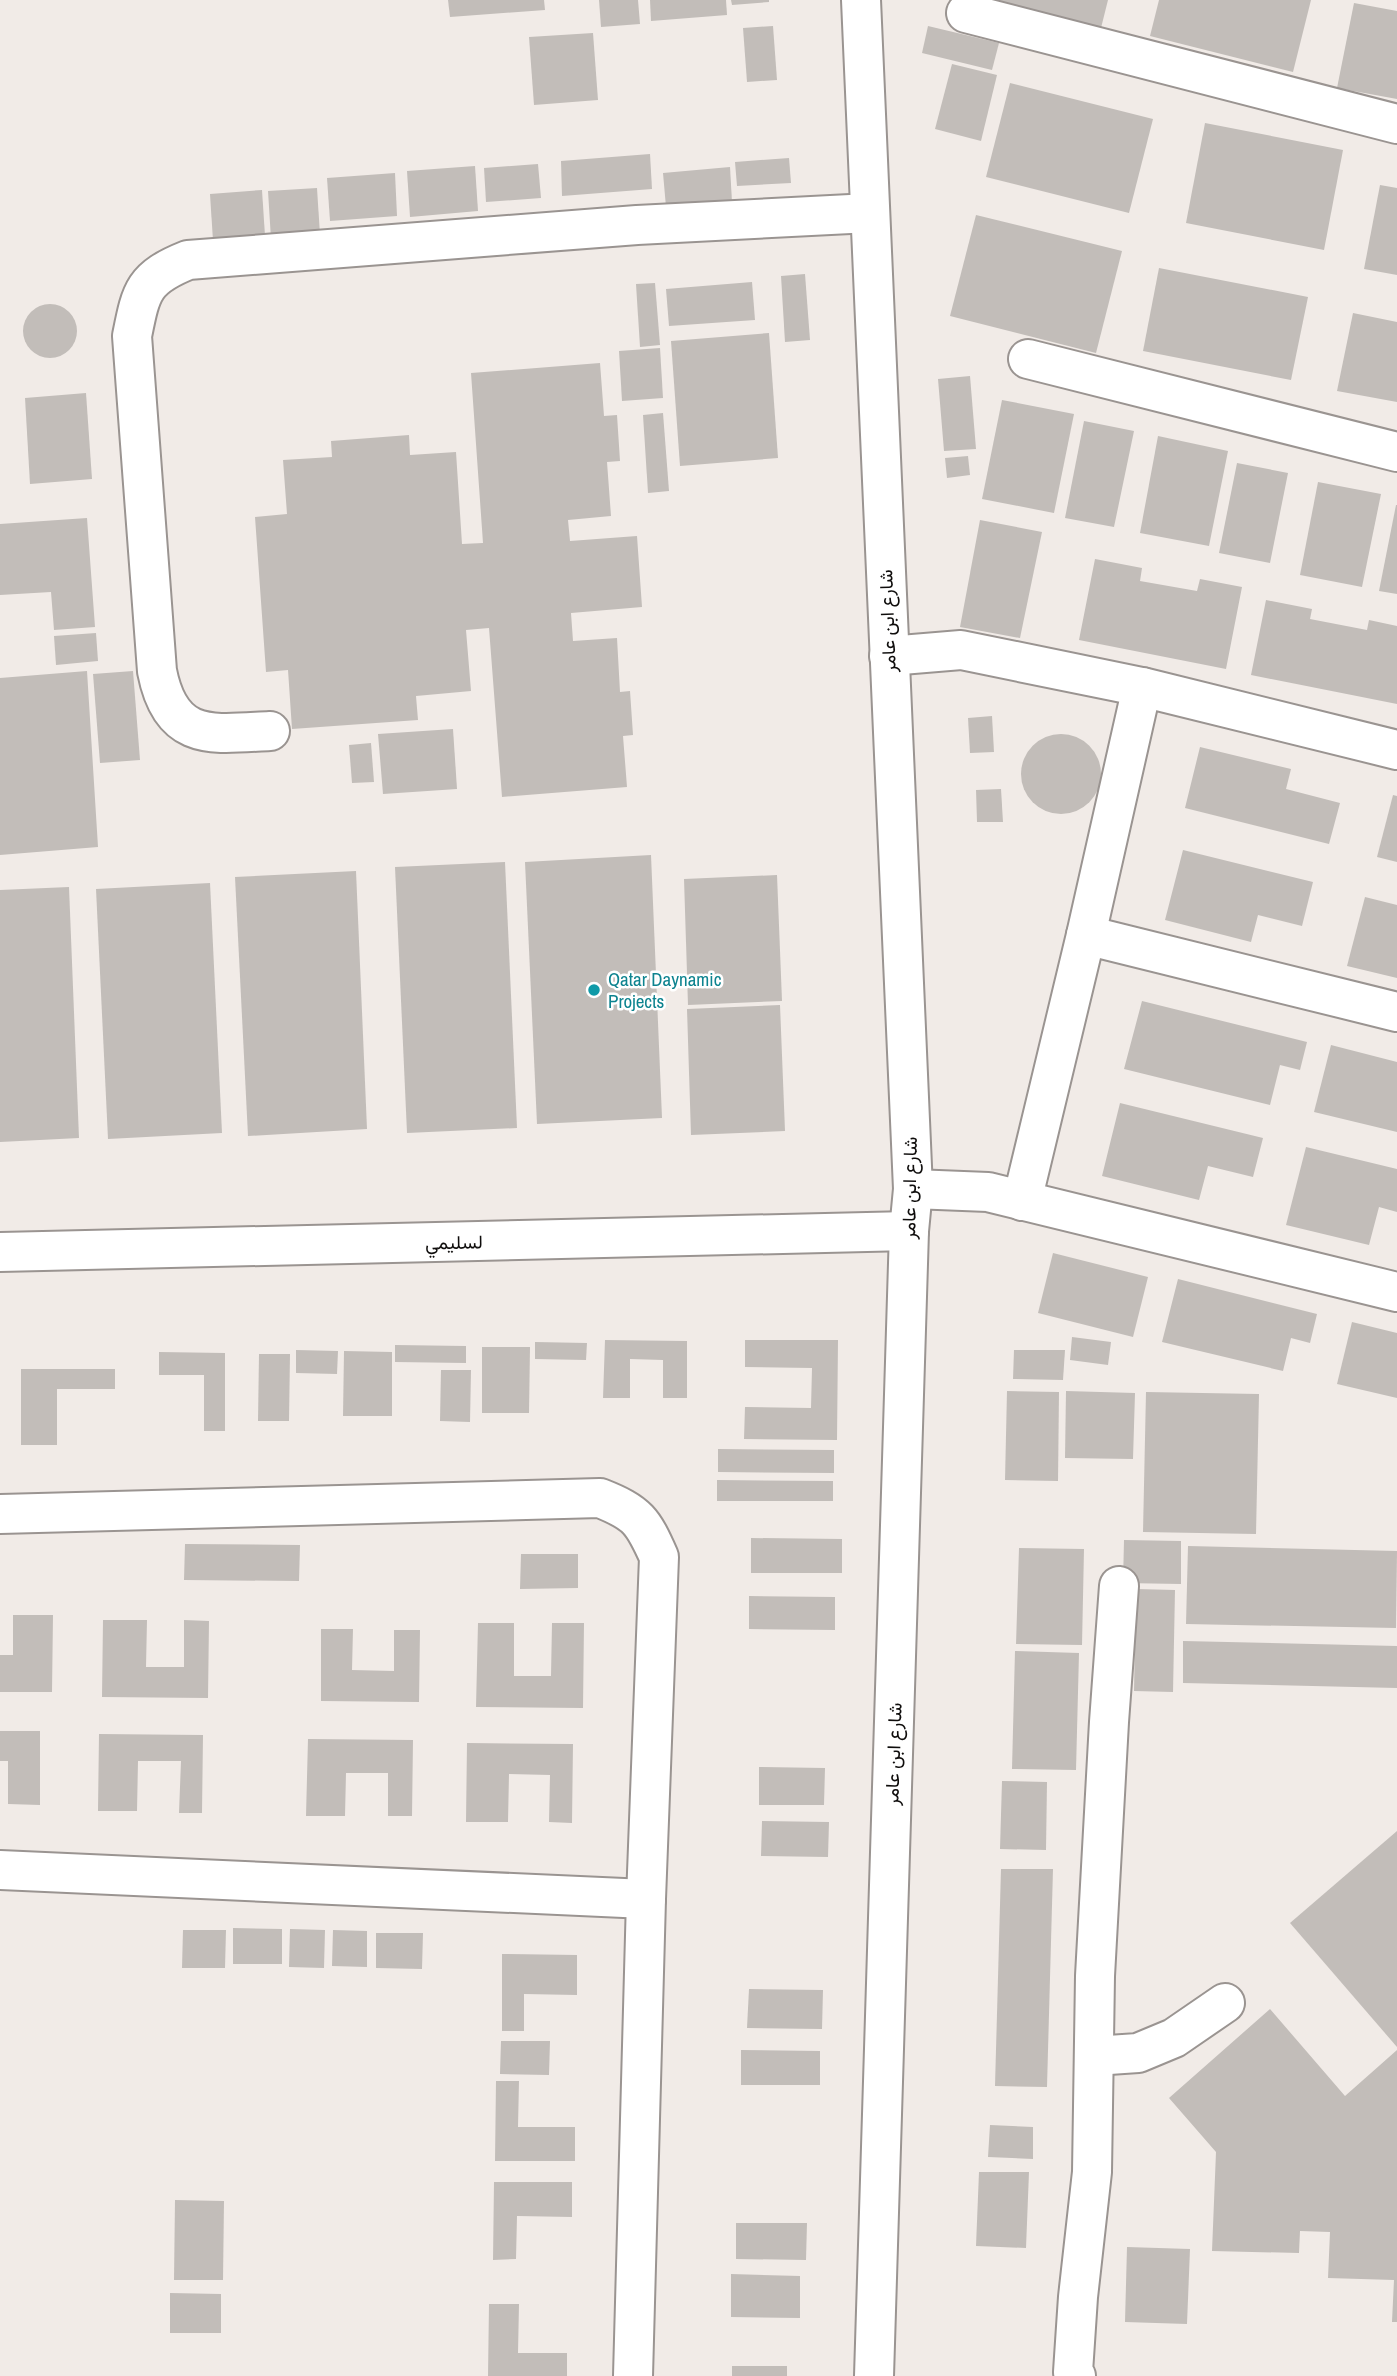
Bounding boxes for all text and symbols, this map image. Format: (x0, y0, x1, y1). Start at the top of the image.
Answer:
street label: شارع ابن عامر (872, 569, 902, 674)
place label: Qatar Daynamic Projects (608, 966, 722, 1014)
marker: Qatar Daynamic Projects (586, 982, 602, 998)
street label: شارع ابن عامر (895, 1136, 923, 1241)
street label: لسليمي (425, 1228, 483, 1259)
street label: شارع ابن عامر (878, 1702, 908, 1807)

